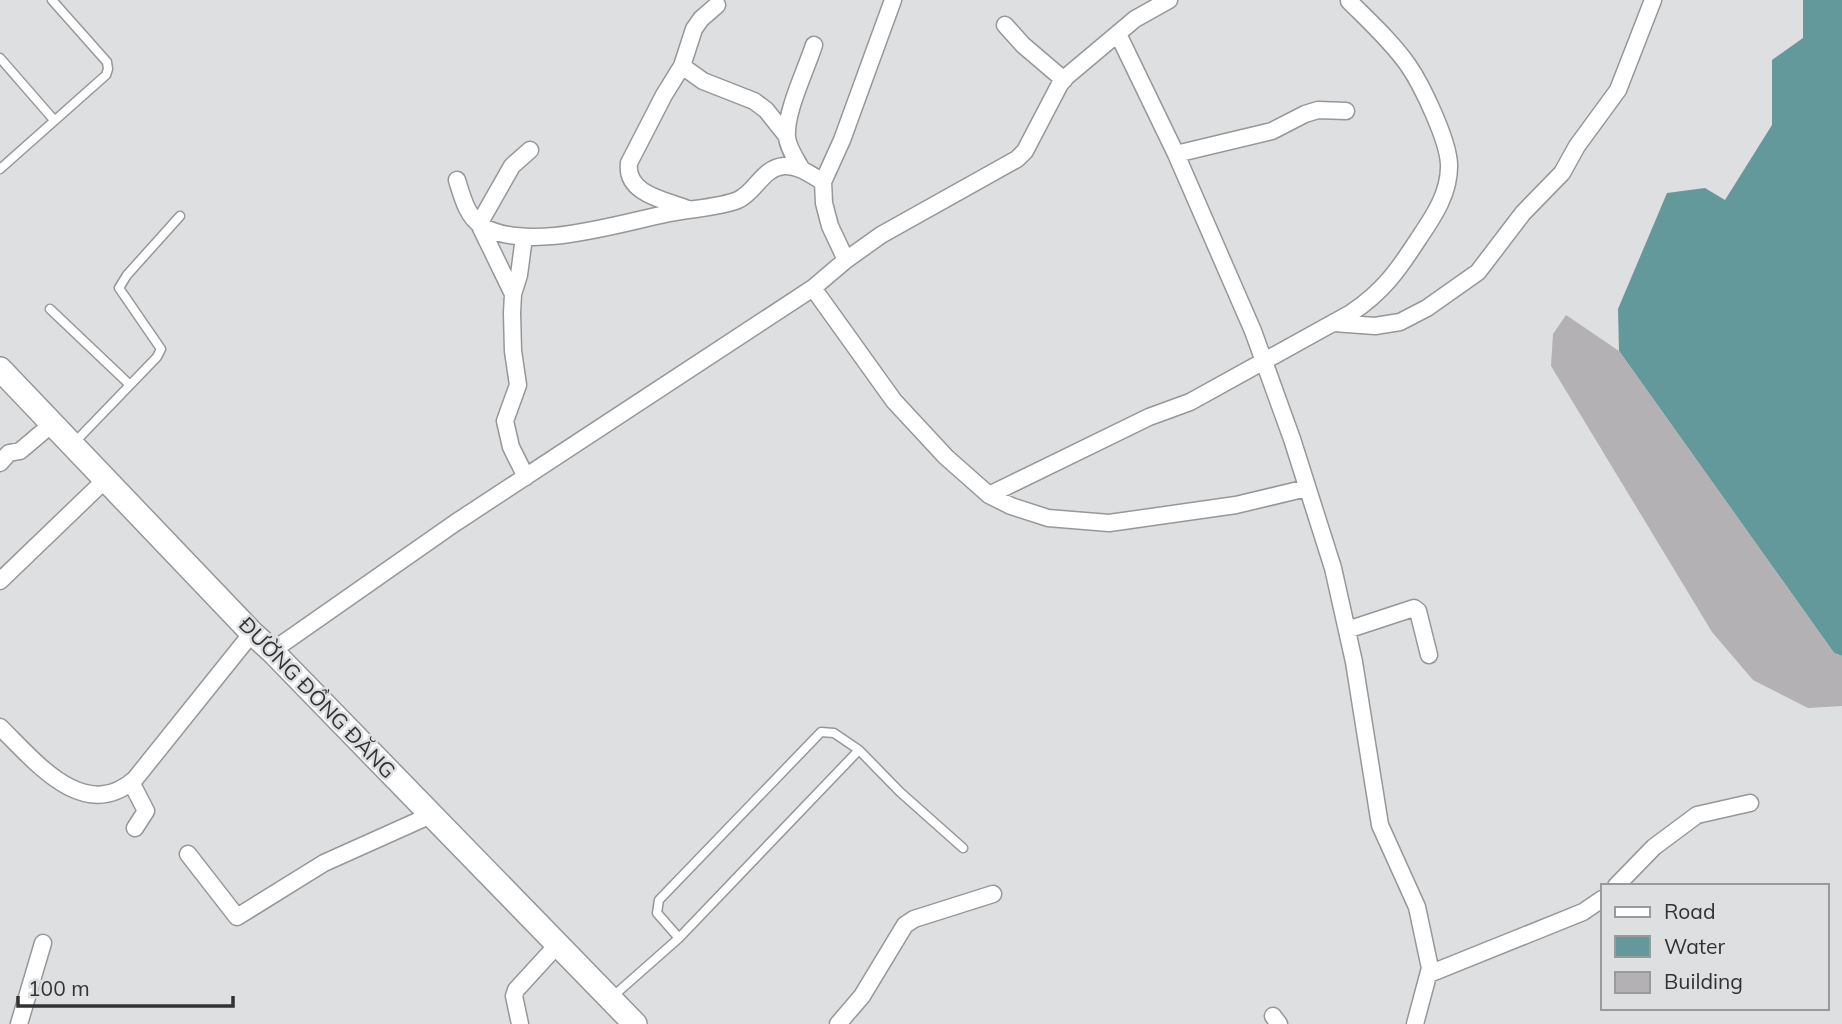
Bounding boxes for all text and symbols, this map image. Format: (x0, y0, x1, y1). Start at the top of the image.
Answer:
street label: ĐƯỜNG ĐỒNG ĐĂNG (234, 611, 402, 783)
legend (1601, 884, 1828, 1010)
text: Road (1664, 898, 1715, 924)
text: Water (1664, 933, 1725, 959)
scale bar (18, 964, 233, 1008)
text: Building (1664, 968, 1743, 994)
text: 100 m (28, 975, 90, 1001)

